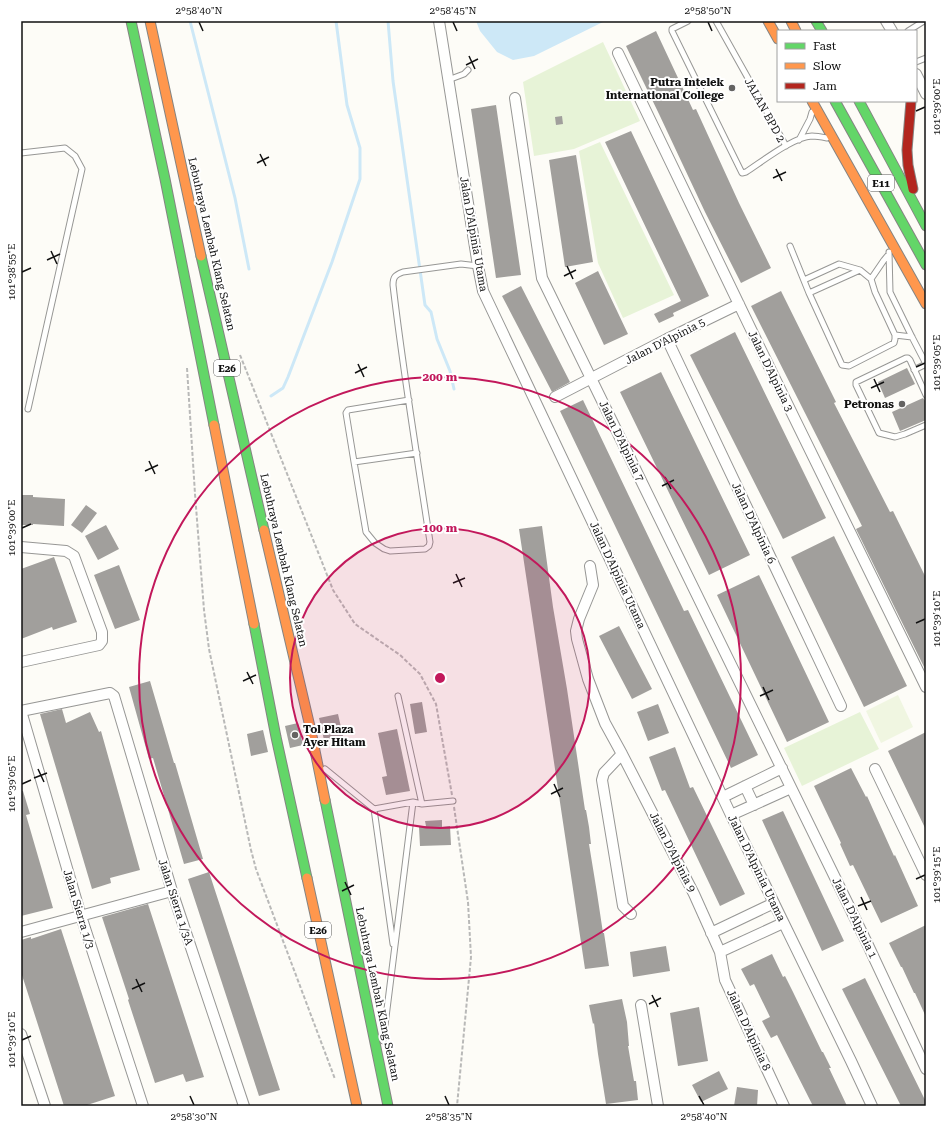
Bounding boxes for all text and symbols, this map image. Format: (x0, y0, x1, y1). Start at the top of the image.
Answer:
text: 2°58'40"N (175, 5, 223, 16)
text: 2°58'45"N (429, 5, 477, 16)
text: 2°58'50"N (684, 5, 732, 16)
legend (777, 30, 917, 102)
text: Fast (813, 39, 837, 53)
text: Slow (813, 59, 841, 73)
place label: Putra Intelek International College (606, 76, 725, 102)
street label: JALAN BPD 2 (742, 76, 788, 145)
text: Jam (813, 79, 837, 93)
text: 101°39'00"E (931, 79, 942, 135)
marker: Putra Intelek International College (727, 83, 737, 93)
street label: Lebuhraya Lembah Klang Selatan (185, 156, 238, 332)
street label: Jalan D'Alpinia Utama (457, 175, 490, 293)
road number: E11 (868, 175, 894, 191)
text: 101°38'55"E (6, 244, 17, 300)
street label: Jalan D'Alpinia 5 (623, 316, 707, 367)
street label: Jalan D'Alpinia 3 (745, 329, 796, 414)
text: 101°39'05"E (931, 335, 942, 391)
road number: E26 (214, 360, 240, 376)
text: 200 m (423, 370, 458, 384)
place label: Petronas (844, 398, 894, 411)
street label: Jalan D'Alpinia 7 (596, 399, 647, 484)
marker: Petronas (897, 399, 907, 409)
street label: Lebuhraya Lembah Klang Selatan (257, 472, 310, 648)
street label: Jalan D'Alpinia 6 (729, 481, 778, 566)
text: 101°39'00"E (6, 500, 17, 556)
street label: Jalan D'Alpinia Utama (587, 520, 648, 631)
text: 100 m (423, 521, 458, 535)
text: 101°39'10"E (931, 591, 942, 647)
centre of rings (433, 671, 447, 685)
place label: Tol Plaza Ayer Hitam (303, 723, 366, 749)
marker: Tol Plaza Ayer Hitam (290, 730, 300, 740)
text: 101°39'05"E (6, 756, 17, 812)
street label: Jalan D'Alpinia 9 (647, 810, 698, 894)
street label: Jalan D'Alpinia Utama (725, 813, 788, 924)
text: 101°39'15"E (931, 847, 942, 903)
street label: Jalan Sierra 1/3A (155, 857, 196, 947)
street label: Jalan Sierra 1/3 (60, 868, 97, 950)
street label: Jalan D'Alpinia 1 (829, 876, 880, 961)
street label: Lebuhraya Lembah Klang Selatan (353, 906, 402, 1082)
road number: E26 (305, 922, 331, 938)
street label: Jalan D'Alpinia 8 (724, 988, 773, 1073)
text: 101°39'10"E (6, 1012, 17, 1068)
text: 2°58'30"N (170, 1111, 218, 1122)
text: 2°58'35"N (425, 1111, 473, 1122)
text: 2°58'40"N (680, 1111, 728, 1122)

